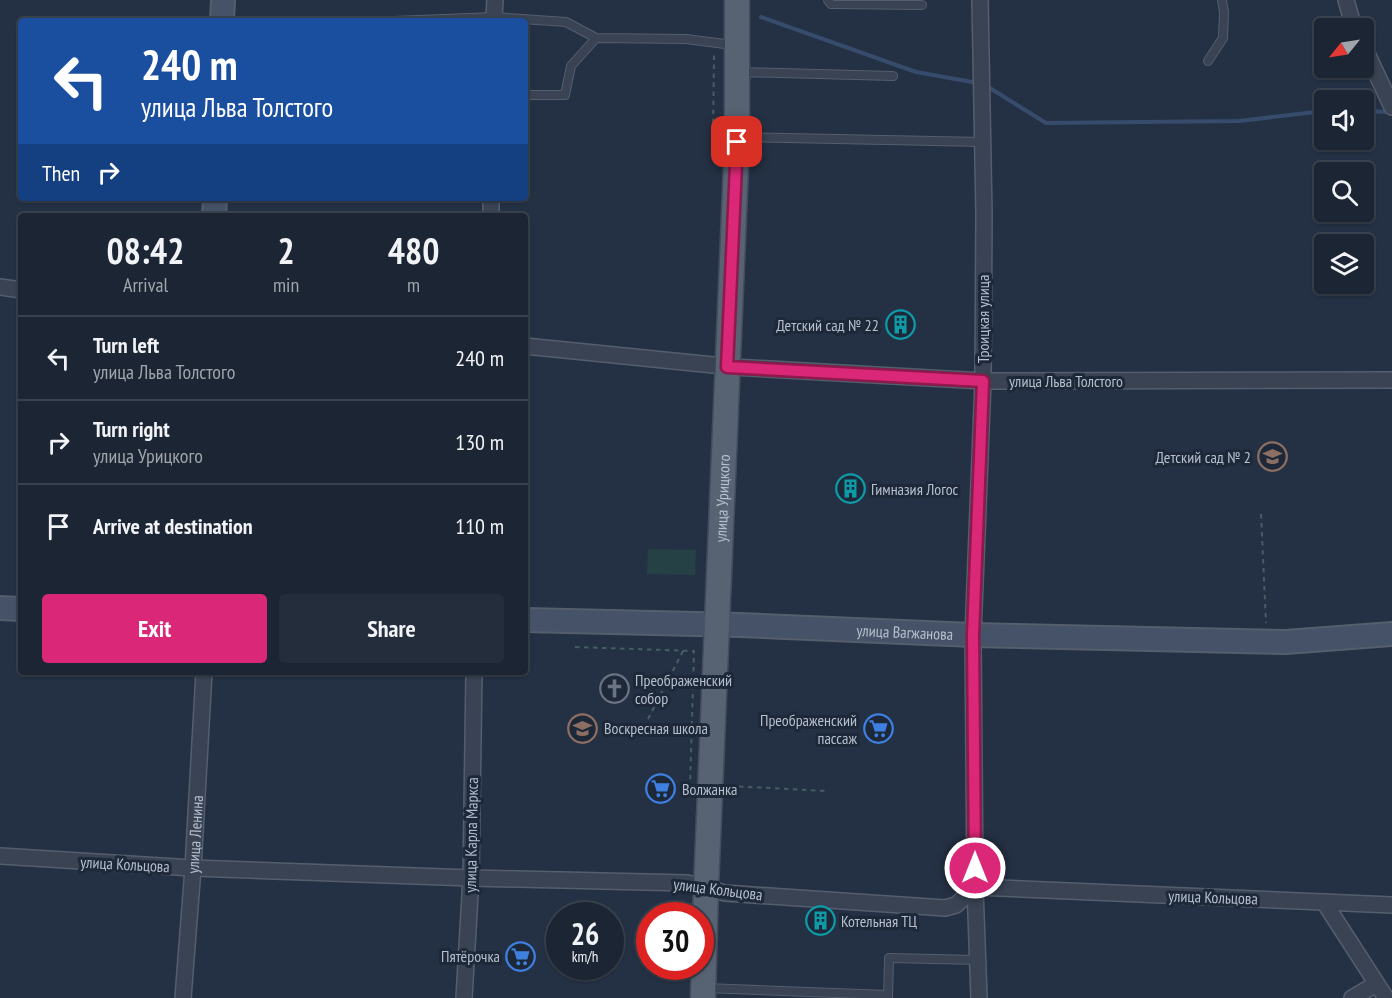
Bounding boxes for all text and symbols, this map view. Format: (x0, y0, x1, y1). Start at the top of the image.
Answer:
north arrow (1314, 18, 1374, 78)
map controls (1314, 18, 1374, 294)
text: 240 m (141, 37, 238, 92)
icon: left (42, 42, 120, 120)
text: улица Льва Толстого (141, 90, 333, 124)
button: sound (1314, 90, 1374, 150)
pin (711, 116, 762, 167)
icon: arrive (720, 125, 753, 158)
icon: right (92, 156, 125, 189)
text: Then (42, 159, 80, 187)
button: search (1314, 162, 1374, 222)
text: 08:42 (107, 227, 184, 274)
text: 2 (277, 227, 295, 274)
text: 480 (388, 227, 439, 274)
button: layers (1314, 234, 1374, 294)
text: Arrival (123, 272, 168, 298)
text: min (273, 272, 299, 298)
text: m (407, 272, 420, 298)
street label: Троицкая улица (973, 275, 993, 363)
building icon: Детский сад № 22 (884, 309, 916, 341)
place label: Детский сад № 22 (776, 315, 879, 335)
text: Turn left (93, 331, 159, 359)
icon: left (42, 342, 75, 375)
text: 240 m (455, 344, 504, 372)
text: улица Льва Толстого (93, 359, 235, 385)
street label: улица Льва Толстого (1009, 371, 1123, 391)
text: Turn right (93, 415, 170, 443)
icon: right (42, 426, 75, 459)
text: 130 m (455, 428, 504, 456)
school or university icon: Детский сад № 2 (1256, 441, 1288, 473)
text: улица Урицкого (93, 443, 203, 469)
place label: Детский сад № 2 (1155, 447, 1251, 467)
street label: улица Урицкого (710, 454, 734, 543)
building icon: Гимназия Логос (834, 473, 866, 505)
place label: Гимназия Логос (871, 479, 959, 499)
icon: arrive (42, 510, 75, 543)
text: Arrive at destination (93, 512, 253, 540)
text: 110 m (455, 512, 504, 540)
button: Exit (42, 594, 267, 663)
button: Share (279, 594, 504, 663)
street label: улица Вагжанова (856, 620, 954, 644)
place label: Преображенский собор (635, 670, 732, 708)
church icon: Преображенский собор (598, 673, 630, 705)
place label: Преображенский пассаж (760, 710, 857, 748)
school or university icon: Воскресная школа (567, 712, 599, 744)
supermarket icon: Преображенский пассаж (862, 713, 894, 745)
place label: Воскресная школа (604, 718, 708, 738)
supermarket icon: Волжанка (645, 773, 677, 805)
street label: улица Карла Маркса (460, 777, 482, 893)
place label: Волжанка (682, 779, 738, 799)
street label: улица Ленина (183, 795, 207, 874)
position arrow (943, 836, 1007, 900)
street label: улица Кольцова (80, 852, 170, 876)
street label: улица Кольцова (672, 874, 764, 904)
street label: улица Кольцова (1168, 885, 1258, 909)
speed limit sign: 30 (636, 902, 714, 980)
building icon: Котельная ТЦ (804, 905, 836, 937)
place label: Котельная ТЦ (841, 911, 917, 931)
text: 26 (571, 914, 599, 953)
supermarket icon: Пятёрочка (505, 940, 537, 972)
place label: Пятёрочка (441, 946, 500, 966)
text: km/h (572, 947, 598, 966)

